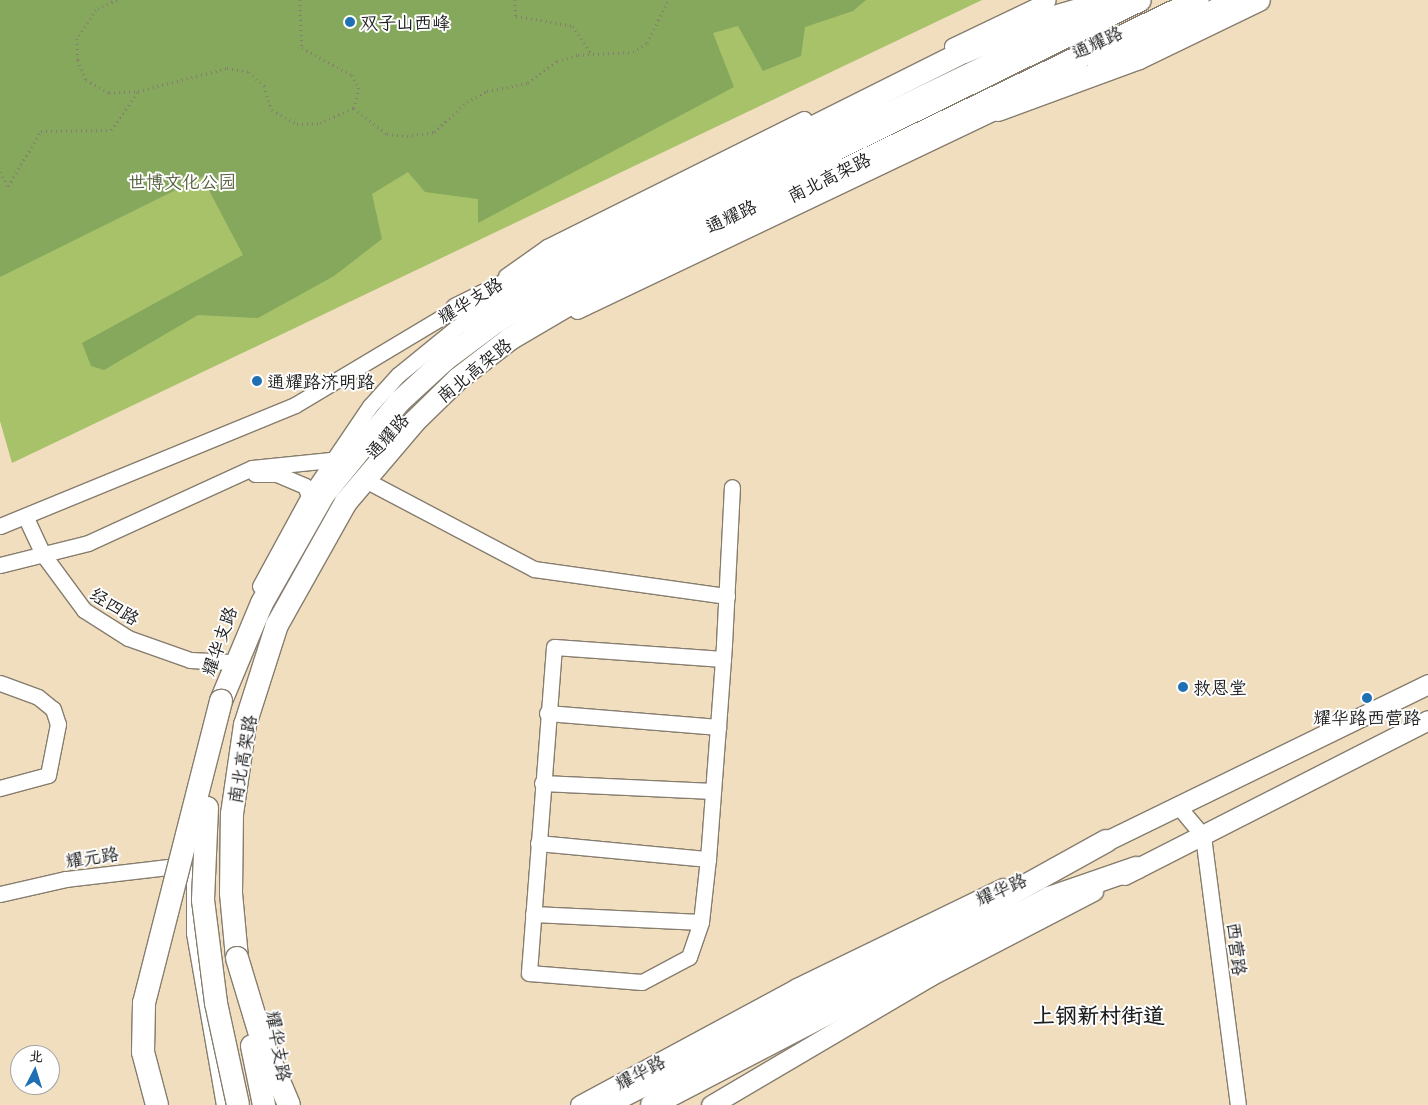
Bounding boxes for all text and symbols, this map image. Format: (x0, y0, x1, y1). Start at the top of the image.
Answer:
place label: 双子山西峰 (360, 11, 450, 33)
marker: 双子山西峰 (344, 16, 356, 28)
street label: 通耀路 (1068, 21, 1126, 63)
street label: 南北高架路 (784, 148, 874, 206)
park label: 世博文化公园 (128, 170, 236, 192)
street label: 通耀路 (702, 195, 760, 237)
street label: 耀华支路 (434, 272, 506, 328)
street label: 南北高架路 (432, 333, 516, 407)
place label: 通耀路济明路 (267, 370, 375, 392)
marker: 通耀路济明路 (251, 375, 263, 387)
street label: 通耀路 (361, 409, 413, 463)
street label: 经四路 (86, 583, 144, 629)
street label: 耀华支路 (197, 603, 241, 679)
place label: 救恩堂 (1193, 676, 1247, 698)
marker: 救恩堂 (1177, 681, 1189, 693)
marker: 耀华路西营路 (1361, 692, 1373, 704)
place label: 耀华路西营路 (1313, 706, 1421, 728)
street label: 南北高架路 (224, 713, 260, 805)
street label: 耀元路 (64, 842, 120, 872)
street label: 耀华路 (972, 868, 1030, 910)
street label: 西营路 (1223, 921, 1251, 977)
district label: 上钢新村街道 (1033, 1002, 1165, 1028)
street label: 耀华支路 (262, 1009, 296, 1083)
north arrow (10, 1045, 60, 1095)
text: 北 (28, 1045, 44, 1066)
street label: 耀华路 (611, 1050, 669, 1094)

